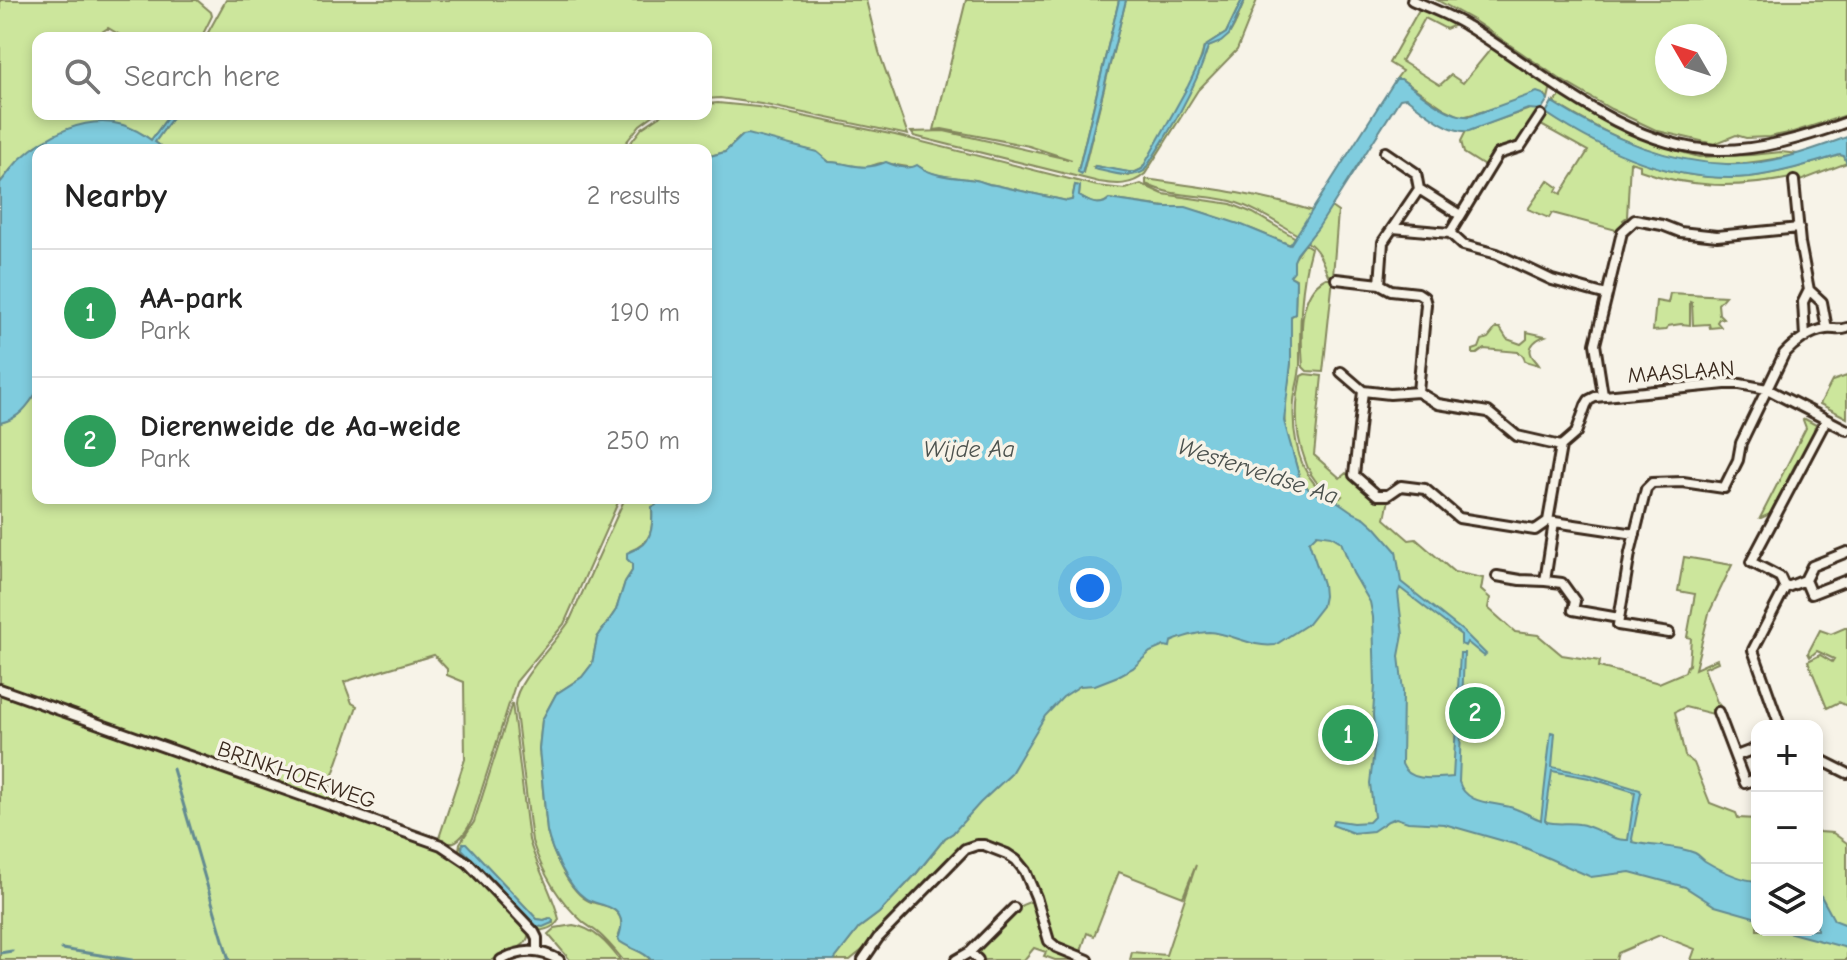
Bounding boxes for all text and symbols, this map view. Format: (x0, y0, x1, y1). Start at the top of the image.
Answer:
north arrow (1655, 24, 1727, 96)
search box (32, 32, 712, 120)
icon: search (60, 54, 104, 98)
text: Search here (124, 59, 280, 94)
text: Nearby (64, 176, 167, 216)
text: 2 results (587, 181, 680, 211)
text: AA-park (140, 281, 242, 316)
text: 1 (85, 298, 95, 328)
text: 190 m (610, 298, 680, 328)
text: Park (140, 316, 190, 346)
street label: MAASLAAN (1627, 355, 1735, 389)
text: Dierenweide de Aa-weide (140, 409, 461, 444)
text: 2 (84, 426, 96, 456)
text: 250 m (606, 426, 680, 456)
water label: Westerveldse Aa (1174, 432, 1342, 510)
water label: Wijde Aa (923, 435, 1015, 463)
text: Park (140, 444, 190, 474)
your location (1070, 568, 1110, 608)
pin: 2 (1449, 683, 1501, 743)
pin: 1 (1322, 705, 1374, 765)
map controls (1751, 720, 1823, 936)
button: + (1751, 720, 1823, 792)
street label: BRINKHOEKWEG (214, 736, 379, 814)
button: − (1751, 792, 1823, 864)
button: layers (1751, 864, 1823, 936)

